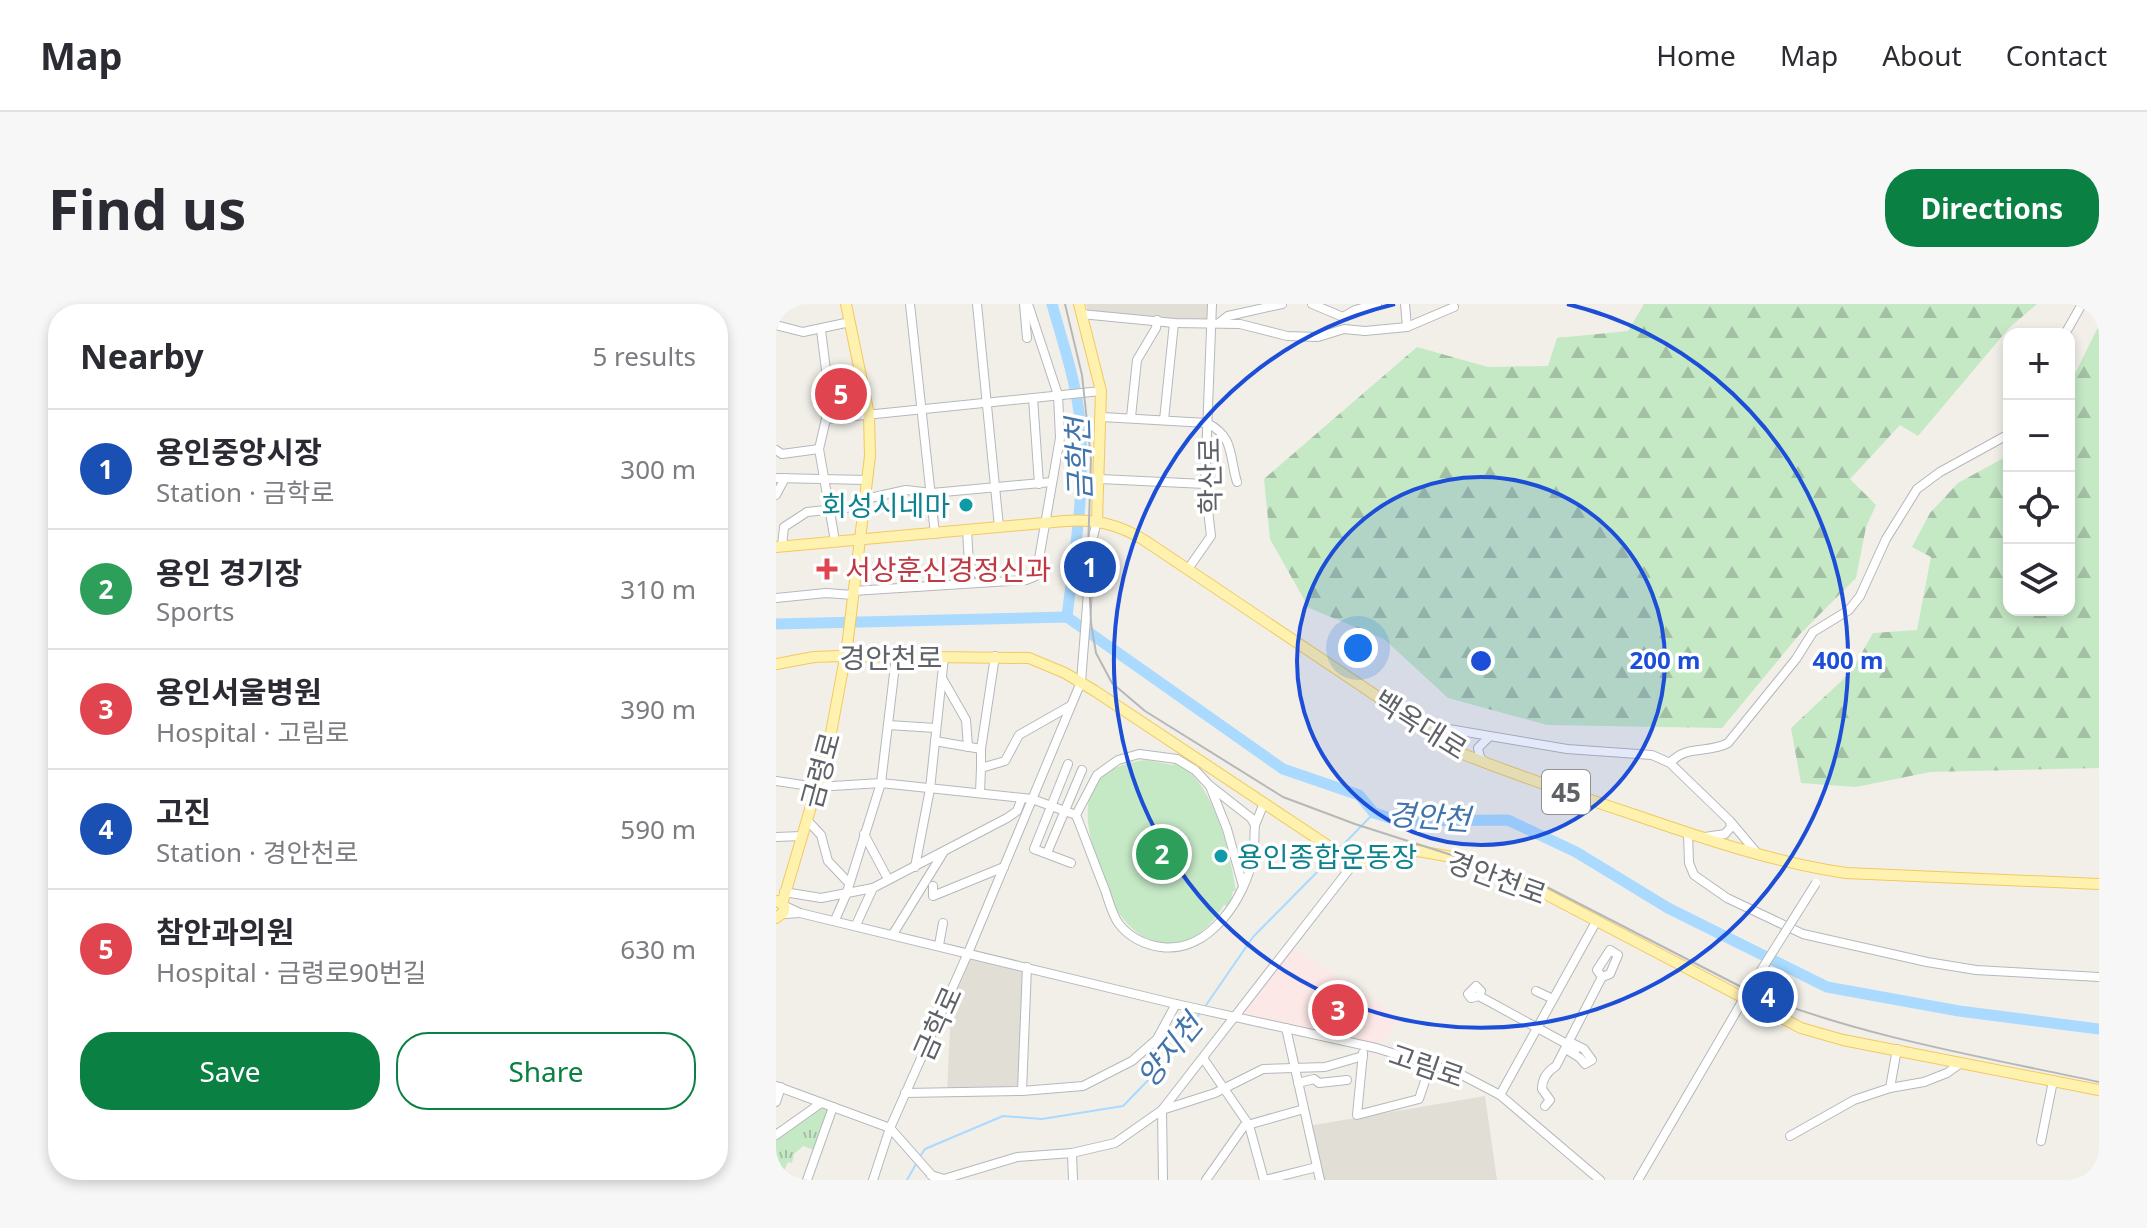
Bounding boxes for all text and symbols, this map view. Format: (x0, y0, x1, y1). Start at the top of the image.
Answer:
text: Map (40, 29, 123, 81)
text: Home (1656, 36, 1736, 74)
text: Map (1780, 36, 1838, 74)
text: About (1882, 36, 1962, 74)
text: Contact (2006, 36, 2107, 74)
button: Directions (1885, 169, 2099, 247)
text: Find us (48, 170, 246, 246)
map controls (2003, 328, 2075, 616)
button: + (2003, 328, 2075, 400)
text: Nearby (80, 333, 204, 379)
text: 5 results (592, 338, 696, 374)
pin: 5 (815, 364, 867, 424)
button: − (2003, 400, 2075, 472)
water label: 금학천 (1056, 414, 1100, 501)
text: 용인중앙시장 (156, 431, 322, 472)
street label: 학산로 (1189, 437, 1229, 515)
text: 1 (99, 451, 113, 487)
text: 300 m (620, 451, 696, 487)
button: locate (2003, 472, 2075, 544)
text: Station · 금학로 (156, 474, 334, 510)
place label: 회성시네마 (821, 486, 950, 524)
marker: 회성시네마 (957, 496, 975, 514)
pin: 1 (1064, 537, 1116, 597)
button: layers (2003, 544, 2075, 616)
place label: 서상훈신경정신과 (845, 550, 1051, 588)
text: 용인 경기장 (156, 552, 302, 593)
marker: 서상훈신경정신과 (816, 558, 838, 580)
text: 2 (99, 571, 113, 607)
text: 310 m (620, 571, 696, 607)
text: Sports (156, 593, 235, 629)
your location (1338, 628, 1378, 668)
street label: 경안천로 (839, 638, 943, 676)
text: 200 m (1630, 643, 1700, 676)
text: 400 m (1813, 643, 1883, 676)
centre of rings (1467, 647, 1495, 675)
text: 용인서울병원 (156, 671, 322, 712)
street label: 백옥대로 (1367, 681, 1475, 767)
text: 3 (99, 691, 113, 727)
text: 390 m (620, 691, 696, 727)
text: Hospital · 고림로 (156, 714, 349, 750)
street label: 금령로 (792, 728, 848, 812)
road number: 45 (1542, 770, 1590, 814)
text: 고진 (156, 791, 211, 832)
water label: 경안천 (1386, 793, 1475, 840)
text: 4 (99, 811, 113, 847)
text: 590 m (620, 811, 696, 847)
pin: 2 (1136, 824, 1188, 884)
text: Station · 경안천로 (156, 834, 358, 870)
place label: 용인종합운동장 (1237, 837, 1417, 875)
street label: 경안천로 (1442, 842, 1552, 912)
marker: 용인종합운동장 (1212, 847, 1230, 865)
text: 참안과의원 (156, 911, 294, 952)
text: 5 (99, 931, 113, 967)
text: 630 m (620, 931, 696, 967)
text: Hospital · 금령로90번길 (156, 954, 427, 990)
pin: 4 (1742, 967, 1794, 1027)
street label: 금학로 (904, 980, 970, 1066)
pin: 3 (1312, 980, 1364, 1040)
water label: 양지천 (1127, 1002, 1213, 1095)
button: Save (80, 1032, 380, 1110)
button: Share (396, 1032, 696, 1110)
street label: 고림로 (1384, 1034, 1470, 1096)

